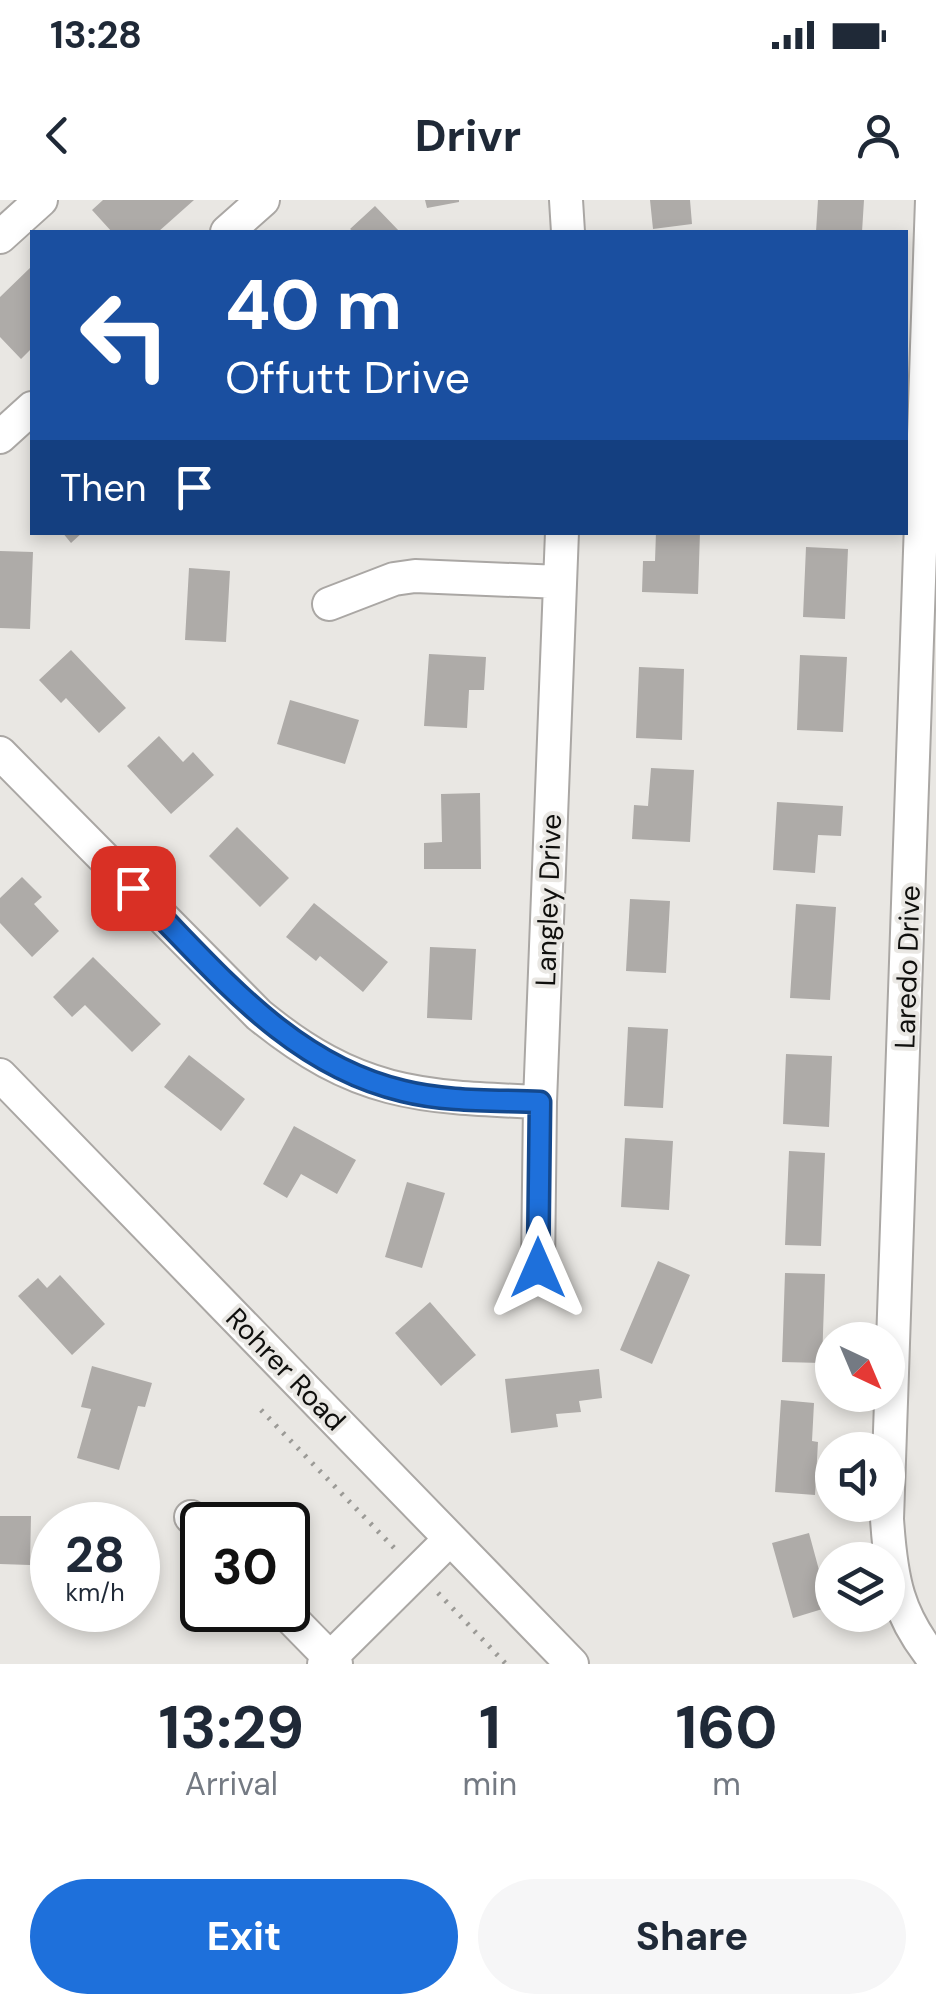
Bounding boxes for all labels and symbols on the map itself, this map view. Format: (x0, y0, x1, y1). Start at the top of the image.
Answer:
street label: Langley Drive (527, 813, 570, 987)
pin (91, 846, 176, 931)
street label: Laredo Drive (886, 885, 929, 1049)
position arrow (486, 1216, 590, 1320)
street label: Rohrer Road (218, 1300, 354, 1439)
north arrow (815, 1322, 905, 1412)
speed limit sign: 30 (180, 1502, 310, 1632)

